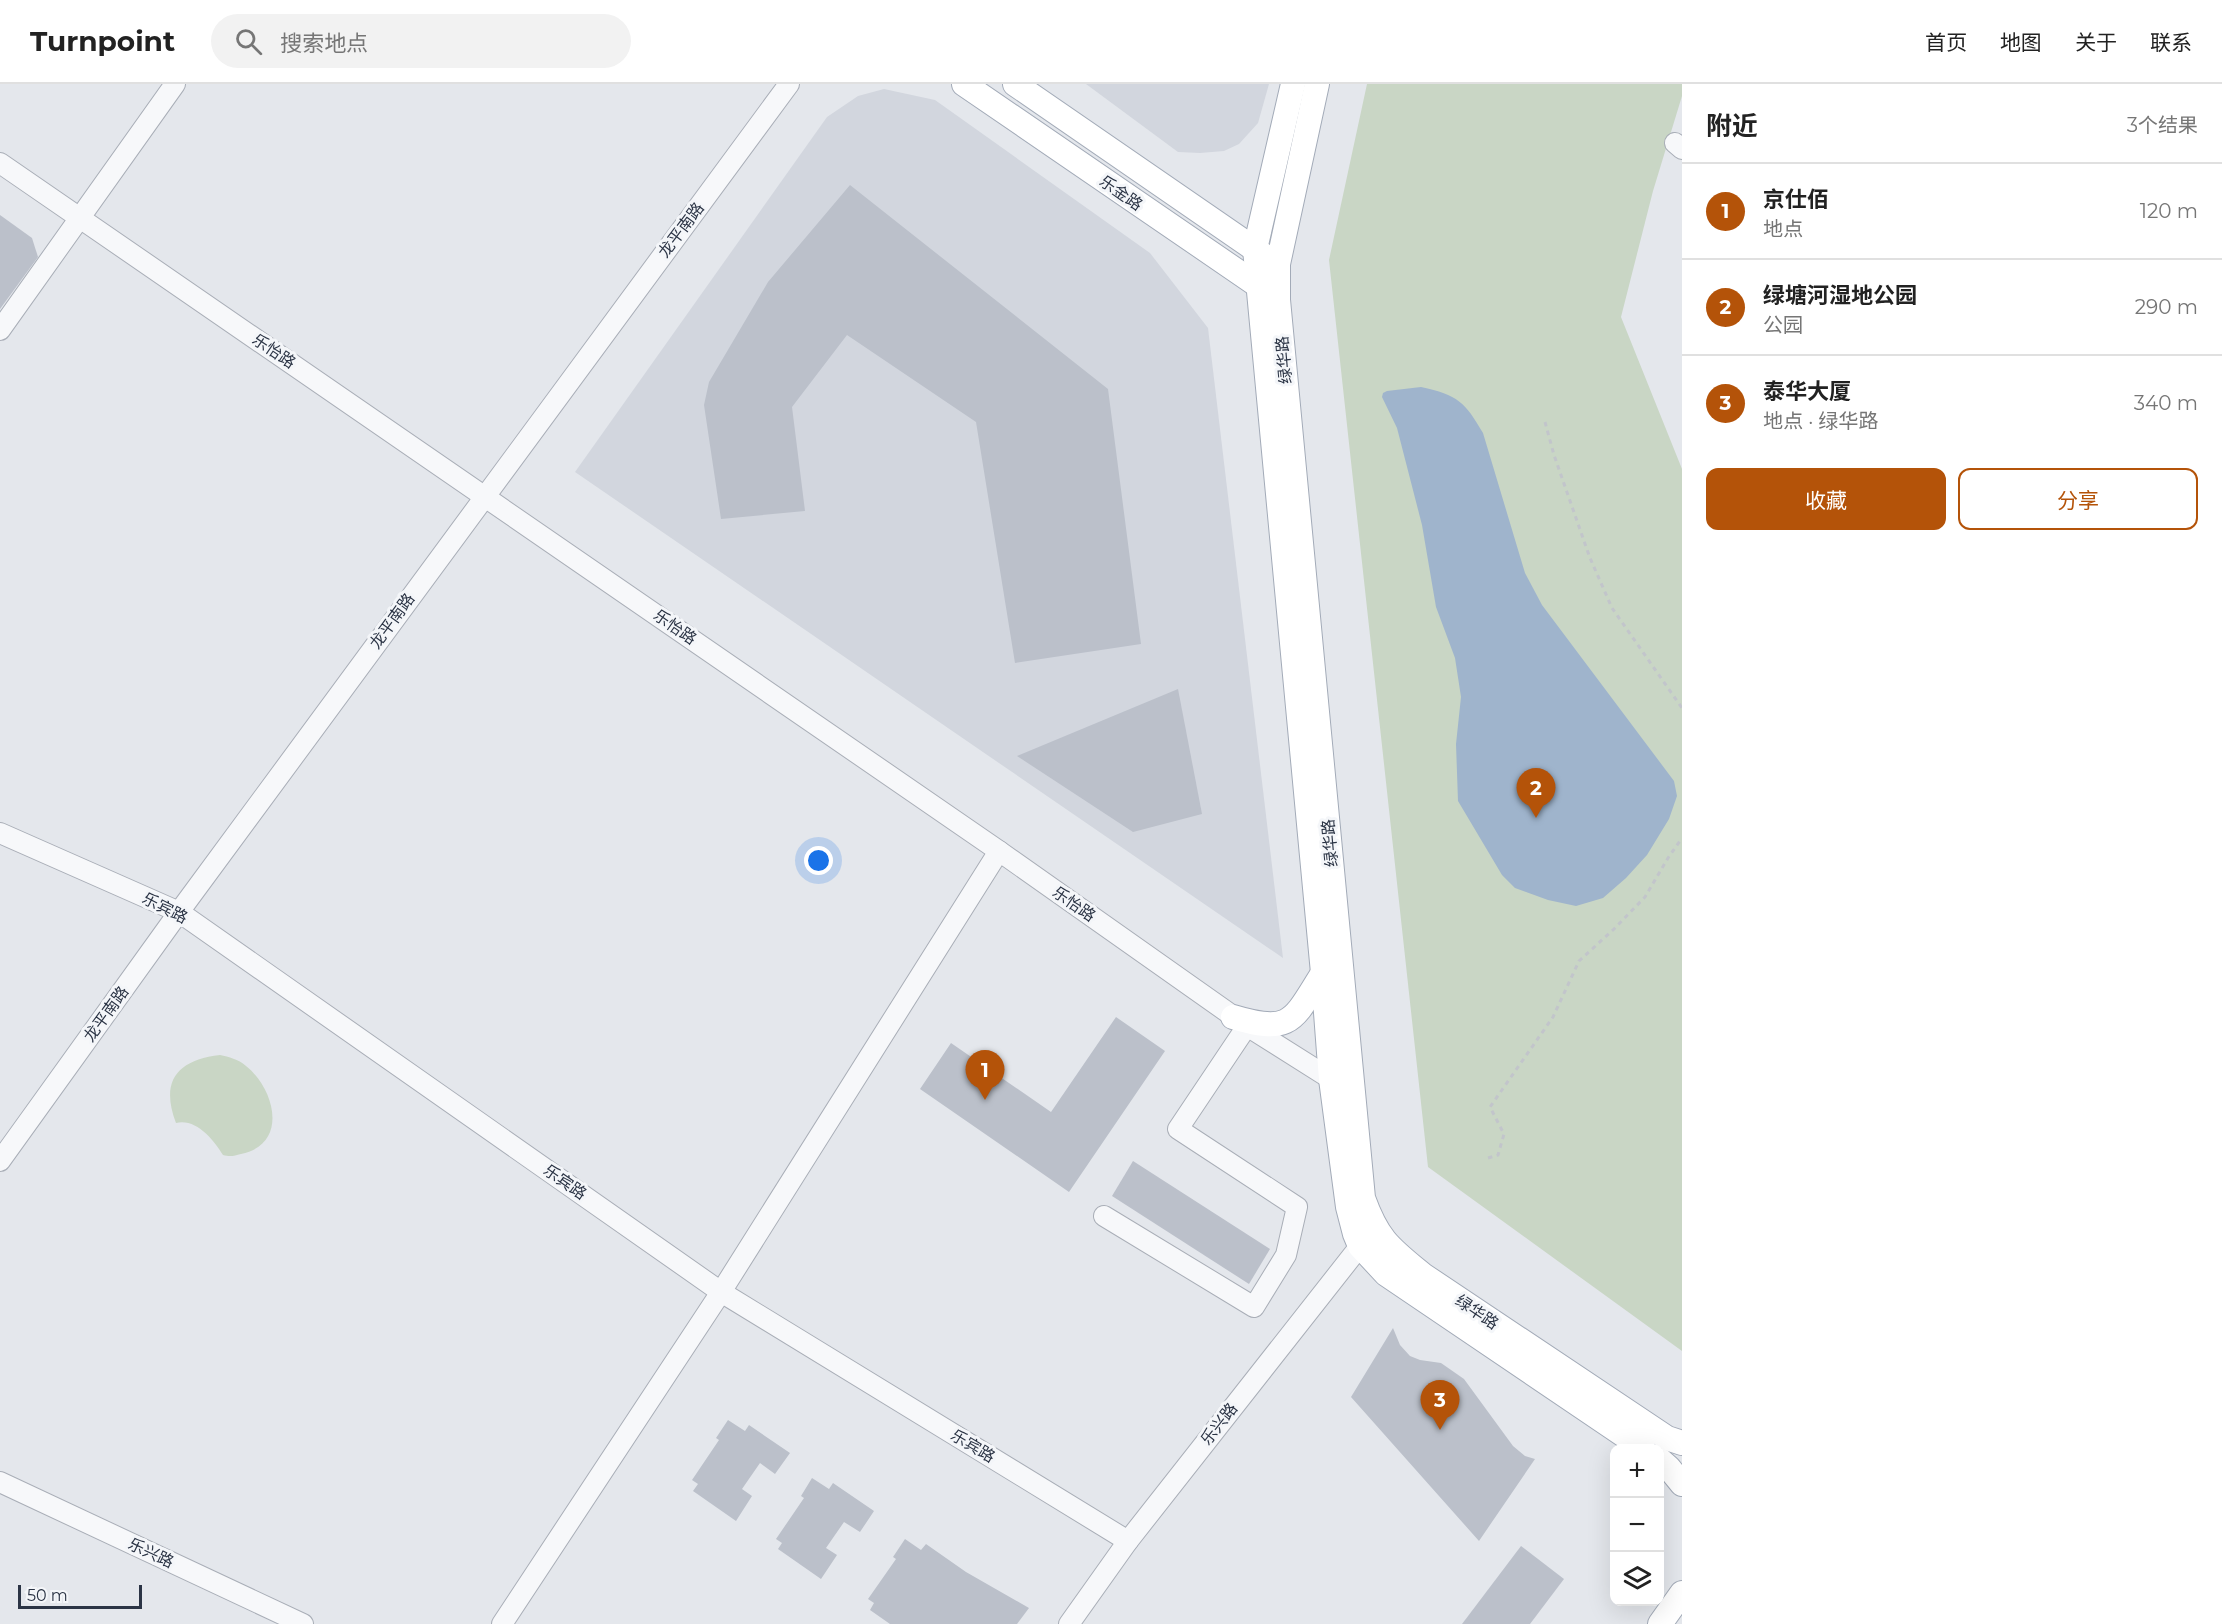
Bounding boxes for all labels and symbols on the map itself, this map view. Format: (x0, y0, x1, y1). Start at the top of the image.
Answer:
street label: 乐金路 (1096, 171, 1146, 215)
street label: 龙平南路 (654, 199, 708, 261)
street label: 乐怡路 (249, 330, 299, 372)
street label: 绿华路 (1272, 335, 1296, 385)
street label: 龙平南路 (366, 590, 418, 652)
street label: 乐怡路 (650, 605, 700, 649)
pin: 2 (1516, 768, 1556, 818)
street label: 绿华路 (1318, 818, 1342, 868)
your location (804, 846, 833, 875)
street label: 乐怡路 (1049, 882, 1099, 926)
street label: 乐宾路 (139, 889, 191, 927)
street label: 龙平南路 (80, 983, 132, 1045)
pin: 1 (966, 1050, 1004, 1100)
street label: 乐宾路 (540, 1160, 590, 1204)
street label: 绿华路 (1452, 1291, 1502, 1333)
pin: 3 (1420, 1380, 1460, 1430)
street label: 乐兴路 (1197, 1399, 1241, 1449)
street label: 乐宾路 (948, 1425, 998, 1467)
street label: 乐兴路 (125, 1534, 177, 1572)
scale bar (18, 1582, 142, 1610)

